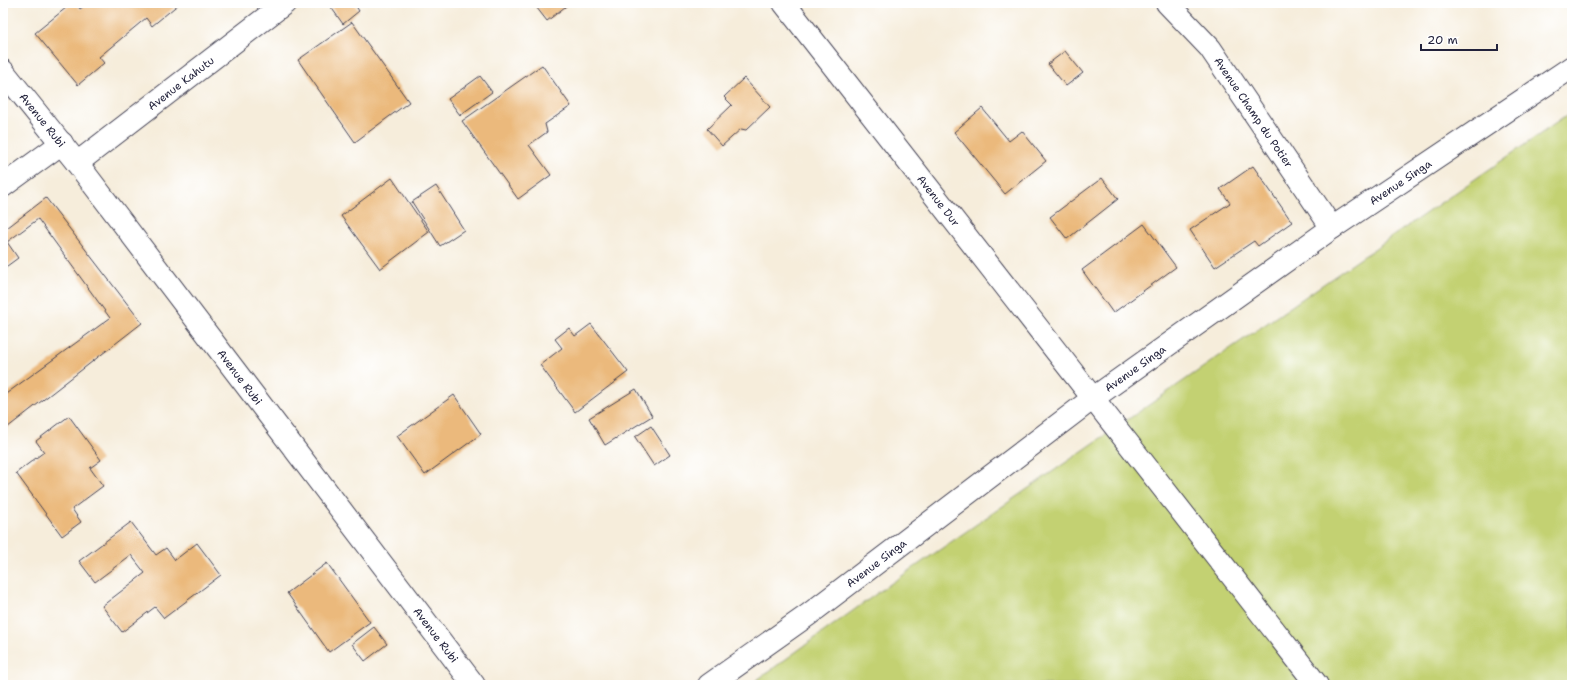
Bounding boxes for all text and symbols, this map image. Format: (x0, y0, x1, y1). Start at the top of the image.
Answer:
scale bar (1421, 26, 1497, 52)
text: 20 m (1427, 32, 1458, 48)
street label: Avenue Kahutu (145, 53, 217, 114)
street label: Avenue Champ du Potier (1211, 54, 1296, 171)
street label: Avenue Rubi (16, 90, 69, 150)
street label: Avenue Singa (1366, 156, 1434, 208)
street label: Avenue Dur (914, 172, 963, 230)
street label: Avenue Singa (1101, 341, 1169, 395)
street label: Avenue Rubi (214, 346, 266, 408)
street label: Avenue Singa (843, 535, 910, 591)
street label: Avenue Rubi (410, 604, 462, 666)

